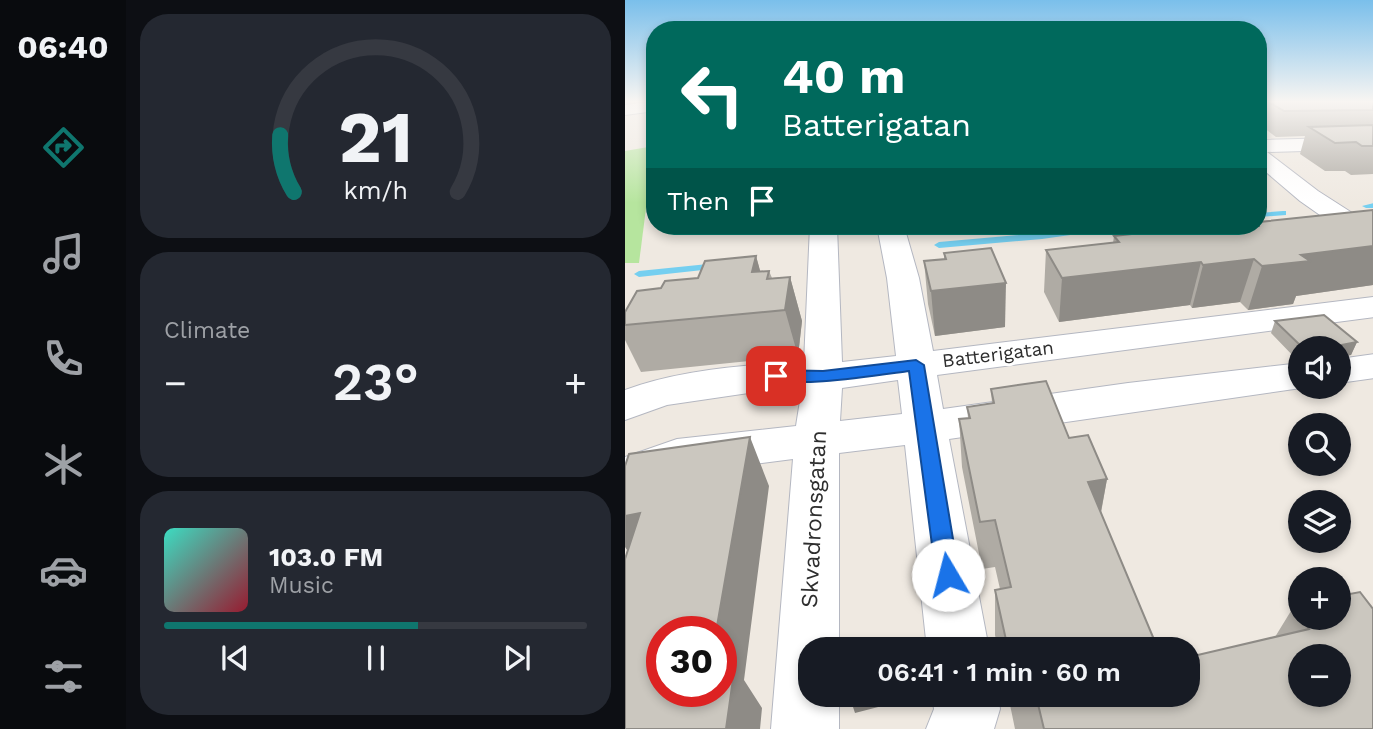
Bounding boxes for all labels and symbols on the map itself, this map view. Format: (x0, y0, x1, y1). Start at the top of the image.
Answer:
street label: Batterigatan (941, 336, 1055, 372)
pin (746, 346, 806, 406)
street label: Skvadronsgatan (796, 430, 832, 608)
position arrow (911, 538, 985, 612)
speed limit sign: 30 (646, 616, 737, 707)

